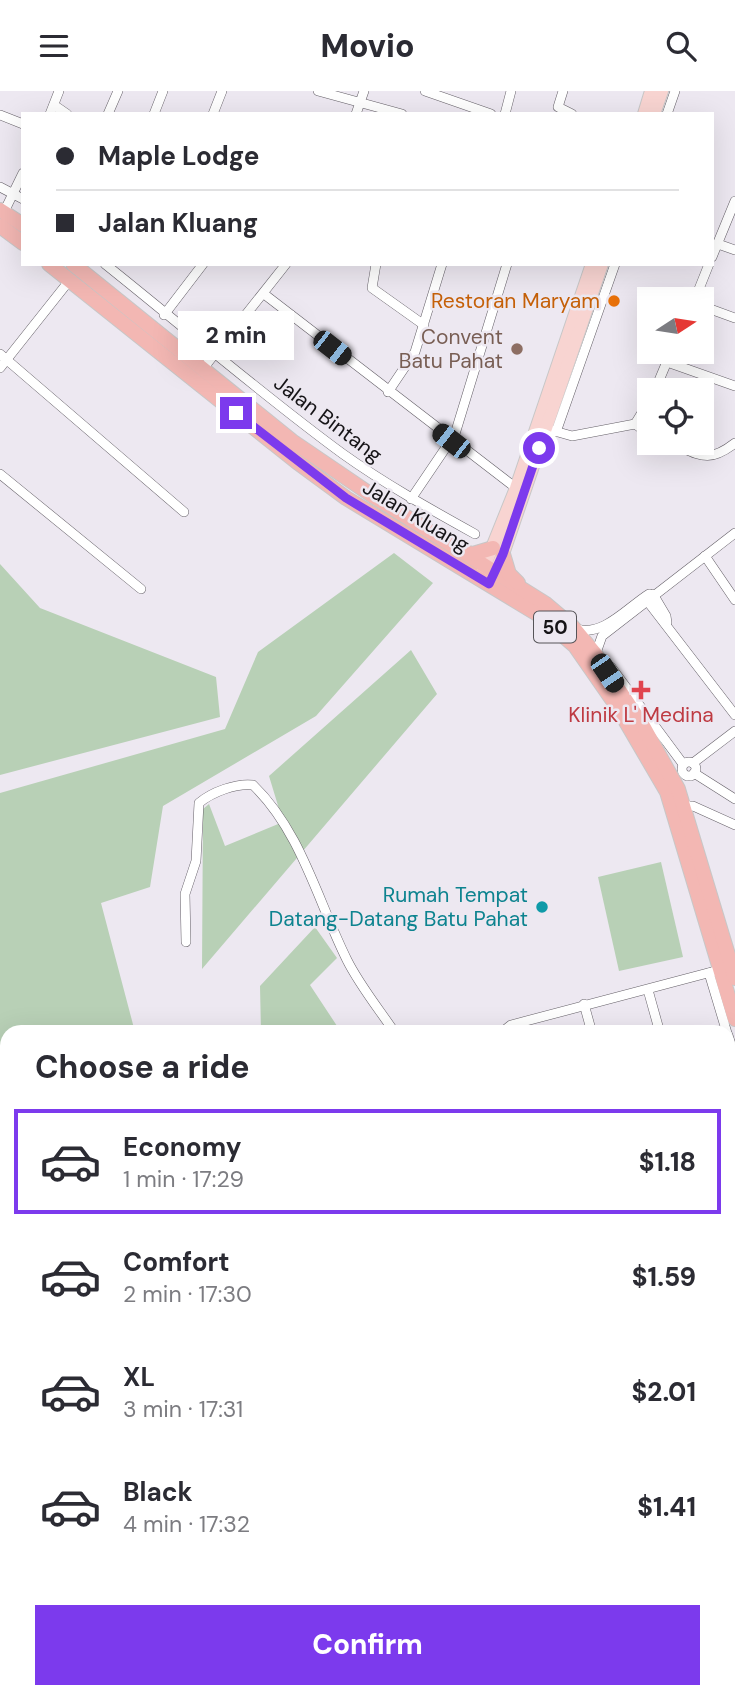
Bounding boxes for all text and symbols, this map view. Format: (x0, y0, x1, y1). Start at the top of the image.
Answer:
text: Movio (321, 25, 414, 67)
icon: menu (35, 27, 73, 65)
icon: search (662, 27, 700, 65)
text: Maple Lodge (98, 139, 259, 173)
text: Jalan Kluang (98, 206, 258, 240)
place label: Restoran Maryam (431, 287, 600, 315)
north arrow (637, 287, 714, 364)
map controls (637, 287, 714, 455)
marker: Restoran Maryam (606, 293, 622, 309)
callout: 2 min (178, 311, 294, 361)
text: 2 min (205, 320, 267, 350)
place label: Convent Batu Pahat (399, 323, 503, 375)
car (309, 327, 356, 369)
marker: Convent Batu Pahat (509, 341, 525, 357)
street label: Jalan Bintang (268, 369, 388, 469)
button: locate (637, 378, 714, 455)
route end (220, 397, 252, 429)
car (428, 420, 475, 462)
route start (523, 432, 555, 464)
street label: Jalan Kluang (357, 473, 475, 559)
road number: 50 (534, 611, 576, 643)
car (587, 650, 628, 696)
marker: Klinik L' Medina (631, 680, 651, 700)
place label: Klinik L' Medina (568, 701, 714, 729)
place label: Rumah Tempat Datang-Datang Batu Pahat (269, 881, 528, 933)
marker: Rumah Tempat Datang-Datang Batu Pahat (534, 899, 550, 915)
text: Choose a ride (35, 1046, 250, 1088)
icon: car (39, 1130, 102, 1193)
text: Economy (123, 1130, 241, 1164)
text: $1.18 (639, 1145, 696, 1179)
text: 1 min · 17:29 (123, 1164, 244, 1194)
icon: car (39, 1245, 102, 1308)
text: Comfort (123, 1245, 229, 1279)
text: $1.59 (632, 1260, 696, 1294)
text: 2 min · 17:30 (123, 1279, 252, 1309)
icon: car (39, 1360, 102, 1423)
text: XL (123, 1360, 155, 1394)
text: $2.01 (632, 1375, 696, 1409)
text: 3 min · 17:31 (123, 1394, 243, 1424)
icon: car (39, 1475, 102, 1538)
text: Black (123, 1475, 193, 1509)
text: $1.41 (637, 1490, 696, 1524)
text: 4 min · 17:32 (123, 1509, 250, 1539)
button: Confirm (35, 1605, 700, 1685)

